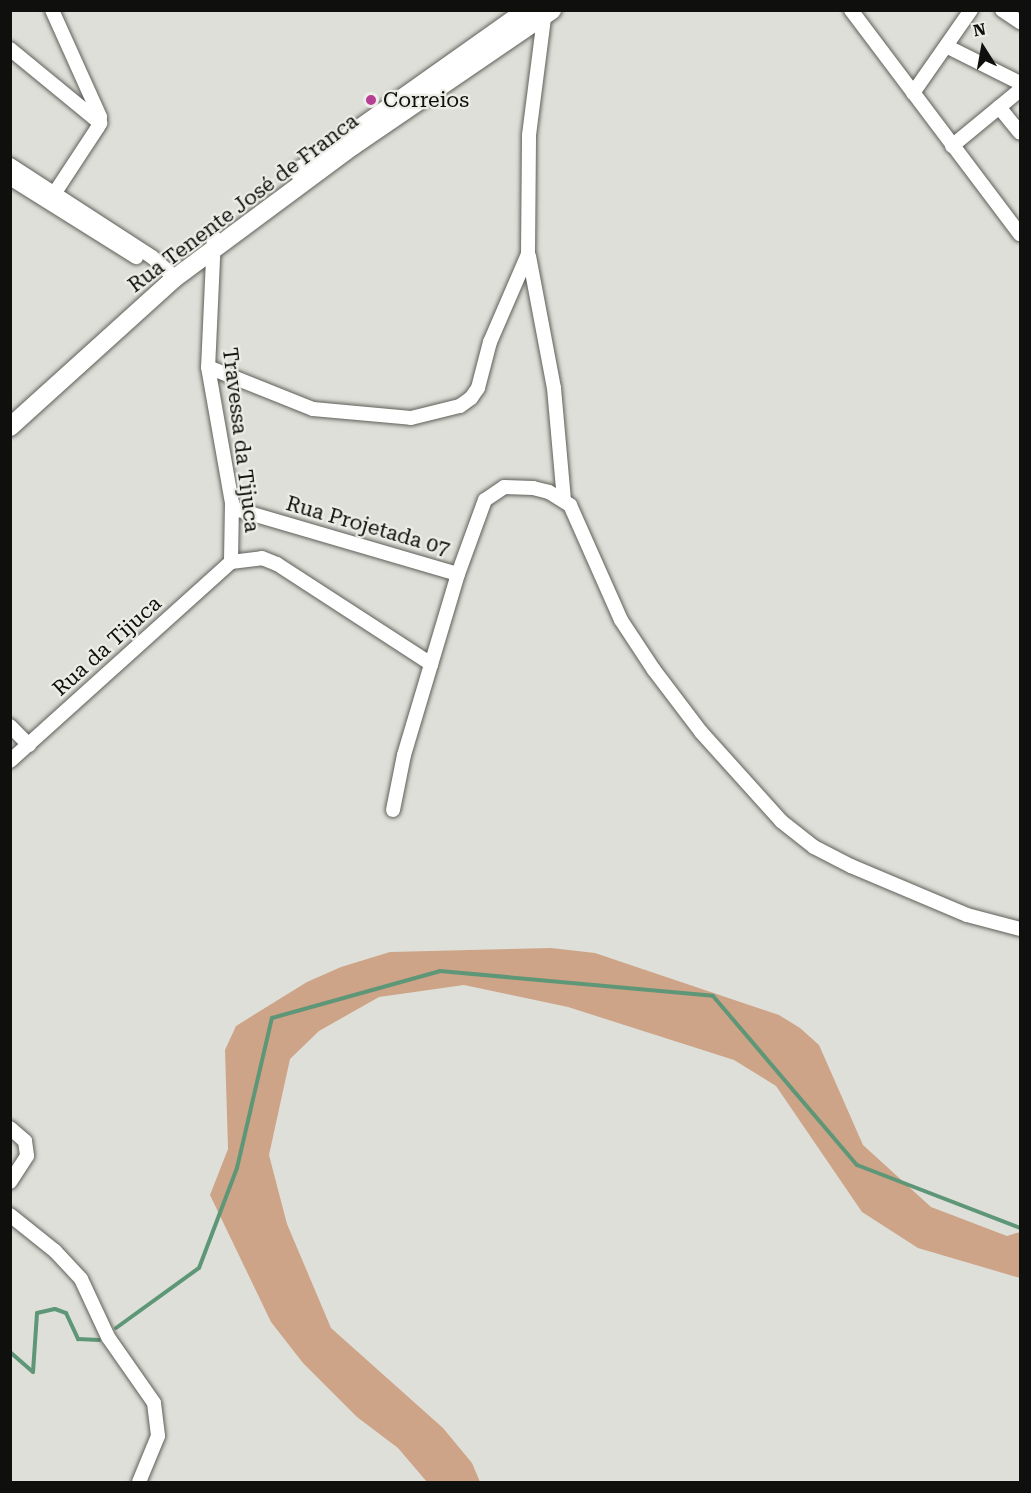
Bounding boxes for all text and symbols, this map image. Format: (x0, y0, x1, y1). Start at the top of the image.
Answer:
north arrow (953, 18, 1013, 78)
text: N (972, 19, 987, 40)
place label: Correios (383, 87, 469, 113)
marker: Correios (364, 93, 378, 107)
street label: Rua Tenente José de Franca (123, 108, 363, 298)
street label: Travessa da Tijuca (217, 346, 265, 534)
street label: Rua Projetada 07 (283, 491, 453, 561)
street label: Rua da Tijuca (48, 591, 166, 701)

